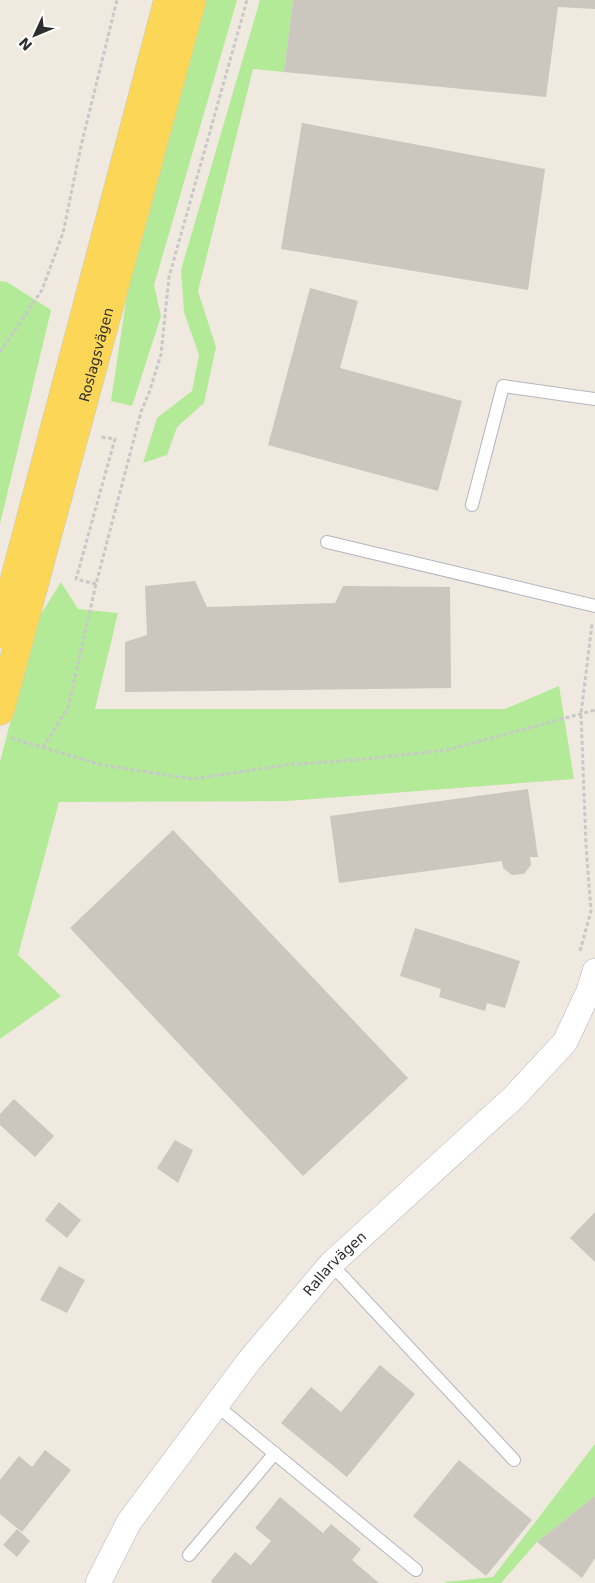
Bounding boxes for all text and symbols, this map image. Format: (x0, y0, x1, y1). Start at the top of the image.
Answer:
north arrow (10, 10, 60, 60)
text: N (16, 34, 35, 54)
street label: Roslagsvägen (76, 306, 117, 404)
street label: Rallarvägen (300, 1228, 369, 1299)

